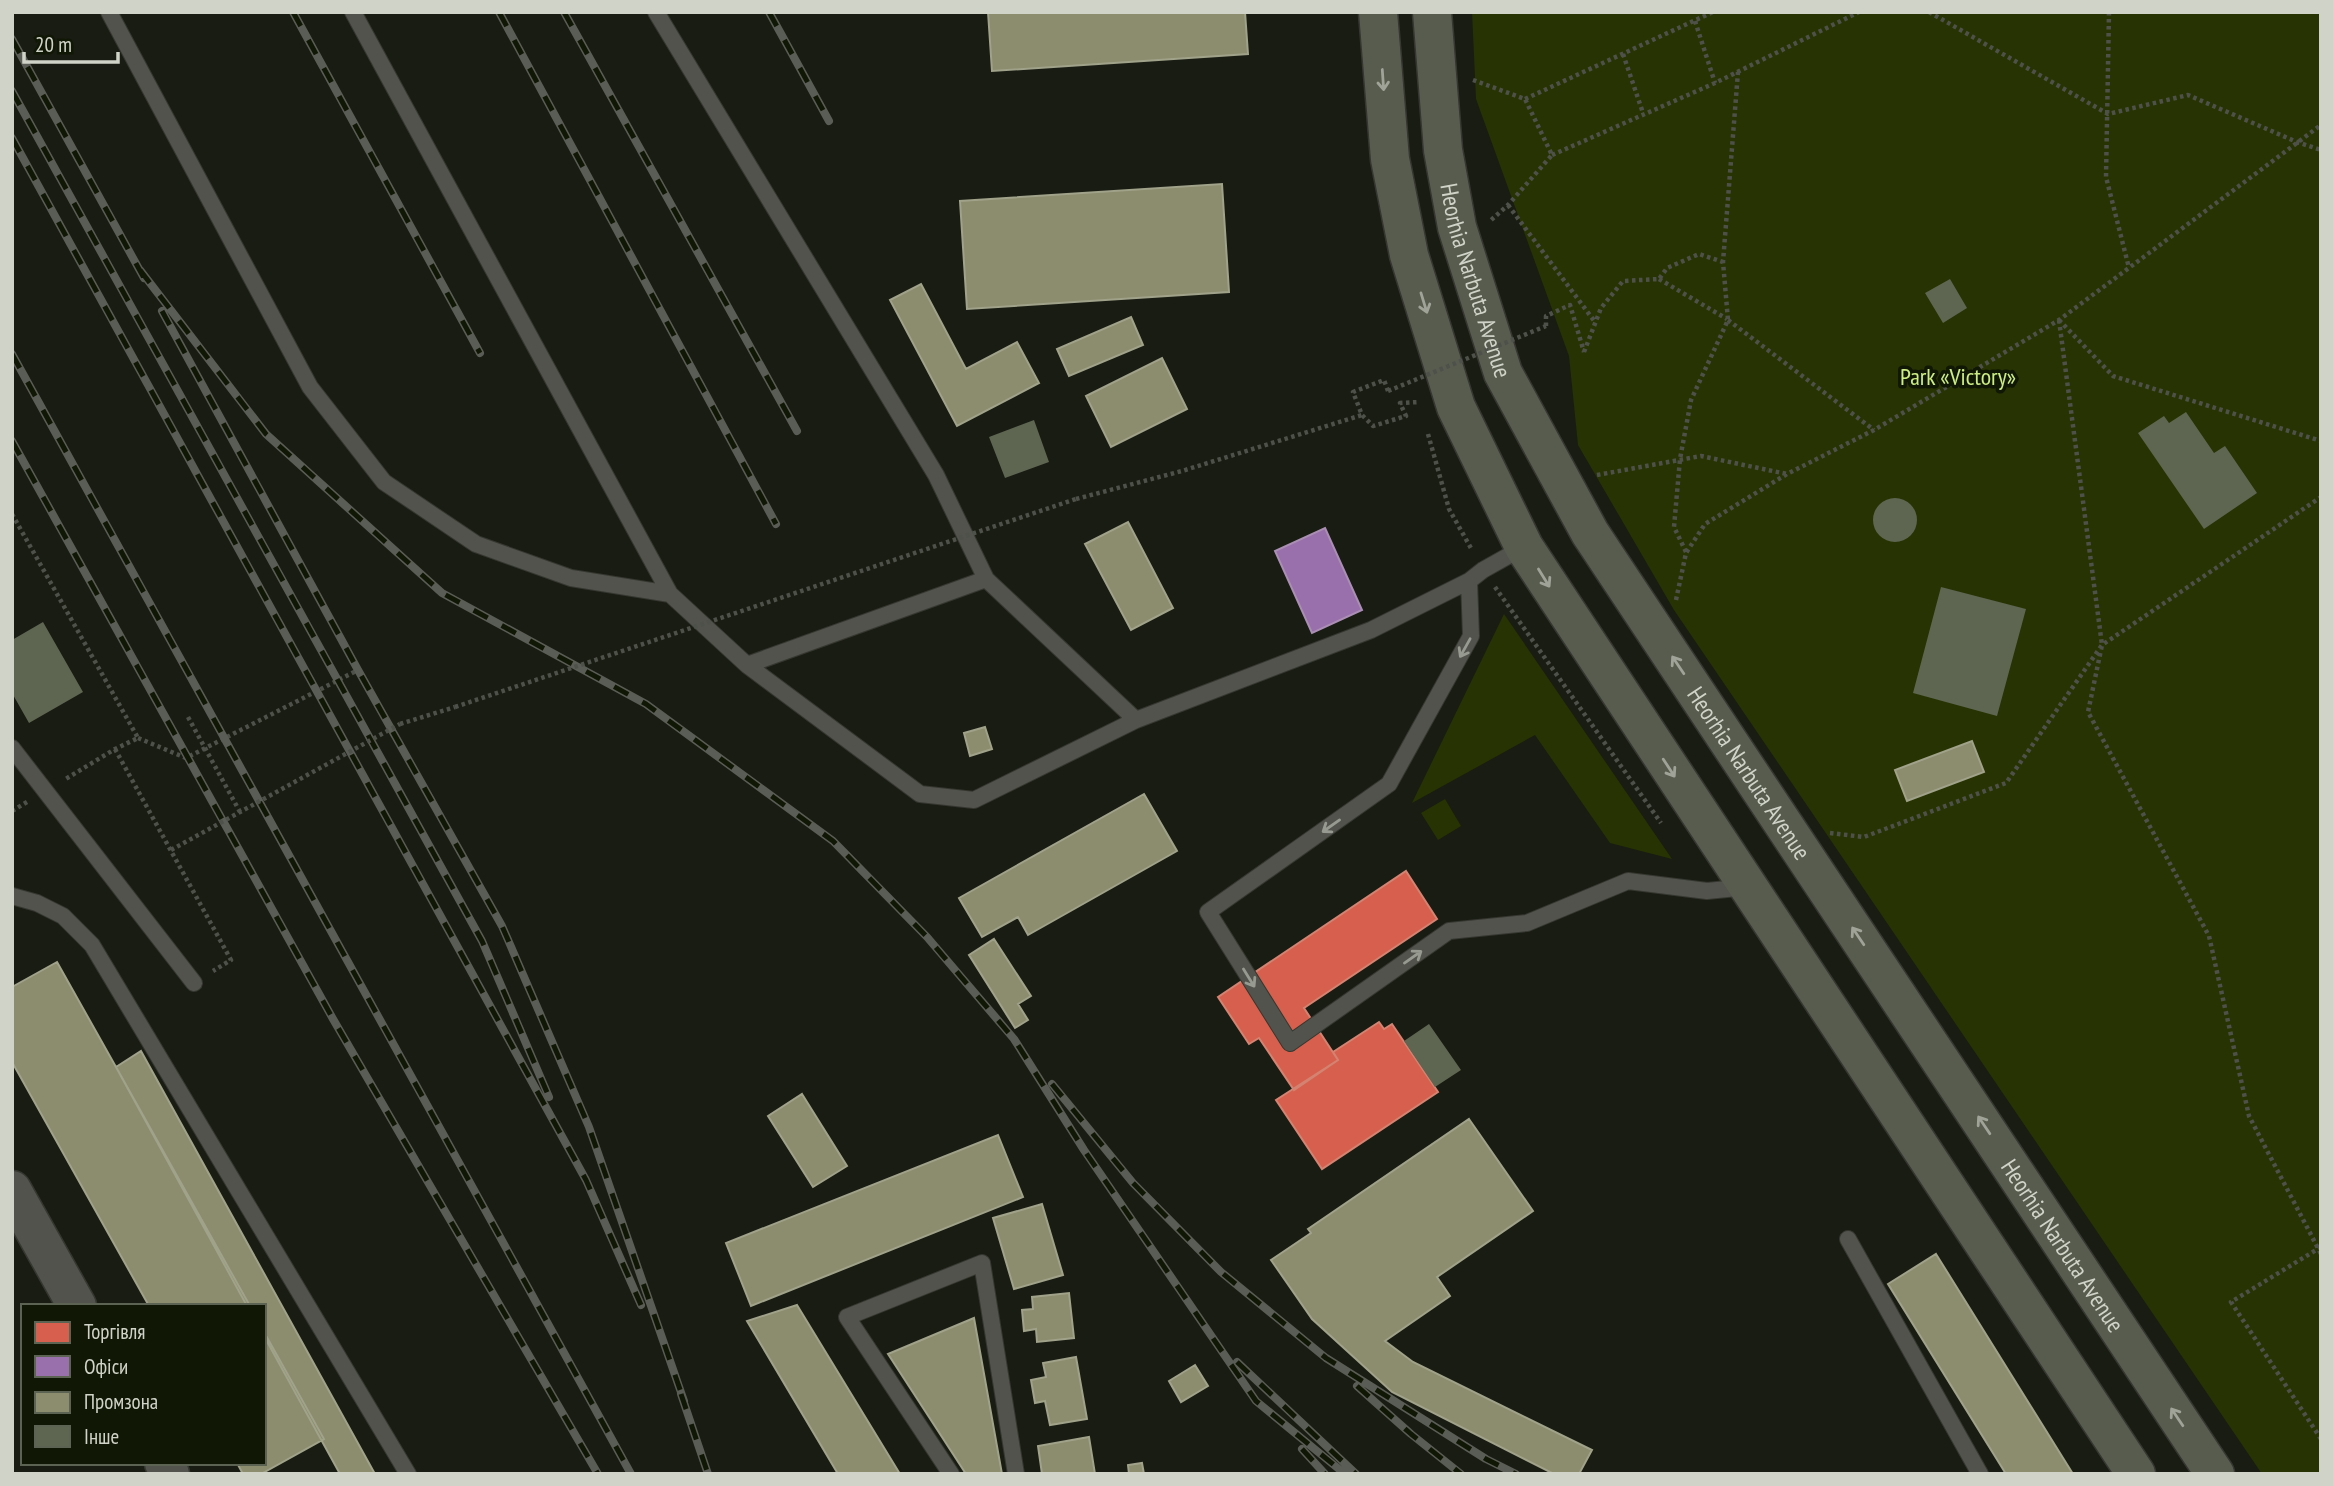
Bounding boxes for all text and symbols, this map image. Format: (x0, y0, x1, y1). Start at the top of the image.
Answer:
scale bar (24, 21, 119, 65)
text: 20 m (35, 31, 72, 58)
one-way arrow (1377, 69, 1390, 92)
street label: Heorhia Narbuta Avenue (1434, 181, 1519, 381)
one-way arrow (1419, 292, 1432, 314)
park label: Park «Victory» (1900, 361, 2016, 392)
one-way arrow (1537, 568, 1551, 588)
one-way arrow (1458, 637, 1471, 658)
one-way arrow (1670, 656, 1685, 675)
street label: Heorhia Narbuta Avenue (1681, 681, 1818, 865)
one-way arrow (1662, 758, 1676, 777)
one-way arrow (1322, 818, 1341, 833)
one-way arrow (1851, 927, 1865, 946)
one-way arrow (1403, 949, 1422, 964)
one-way arrow (1243, 968, 1257, 988)
one-way arrow (1976, 1116, 1990, 1136)
street label: Heorhia Narbuta Avenue (1994, 1153, 2132, 1338)
legend (21, 1304, 266, 1465)
text: Торгівля (84, 1318, 145, 1345)
text: Офіси (84, 1353, 128, 1380)
text: Промзона (84, 1388, 158, 1415)
one-way arrow (2170, 1408, 2185, 1427)
text: Інше (84, 1423, 119, 1450)

